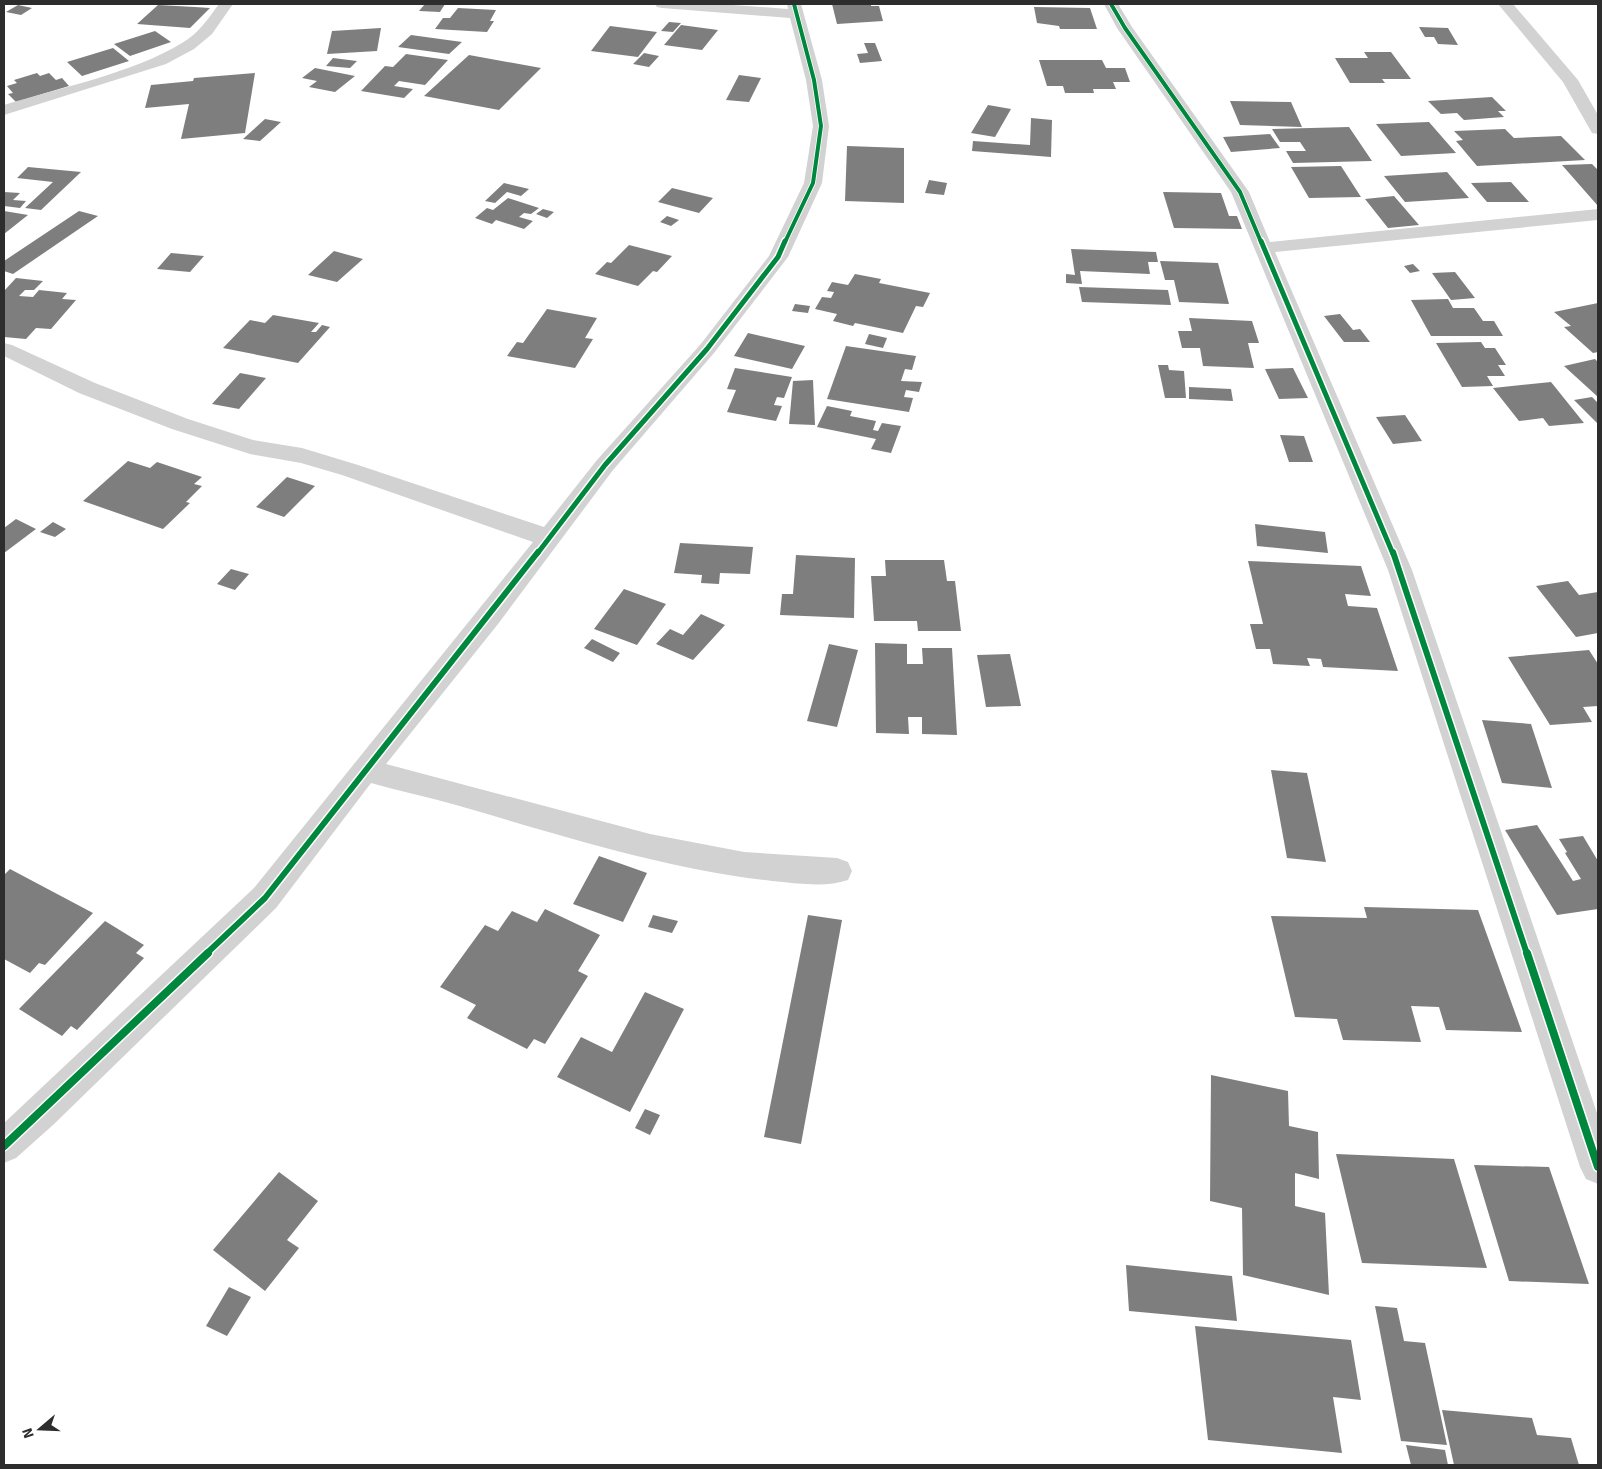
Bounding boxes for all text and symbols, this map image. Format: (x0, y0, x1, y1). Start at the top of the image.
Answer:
north arrow (15, 1404, 65, 1454)
text: N (19, 1426, 38, 1440)

